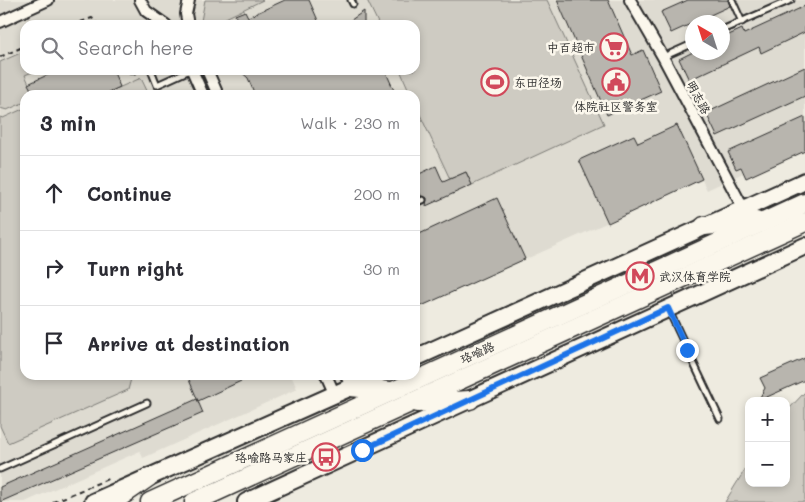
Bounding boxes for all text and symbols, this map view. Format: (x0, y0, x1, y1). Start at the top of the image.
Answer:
north arrow (685, 15, 730, 60)
search box (20, 20, 420, 75)
supermarket icon: 中百超市 (599, 32, 629, 62)
icon: search (38, 34, 66, 62)
text: Search here (78, 35, 194, 60)
place label: 中百超市 (547, 39, 595, 55)
sports icon: 东田径场 (480, 67, 510, 97)
public building icon: 体院社区警务室 (601, 67, 631, 97)
place label: 东田径场 (514, 74, 562, 90)
street label: 明志路 (683, 77, 715, 117)
place label: 体院社区警务室 (574, 98, 658, 114)
text: 3 min (40, 109, 96, 136)
text: Walk · 230 m (300, 112, 400, 133)
icon: ahead (40, 179, 68, 207)
text: Continue (87, 181, 172, 206)
text: 200 m (353, 183, 400, 204)
icon: right (40, 254, 68, 282)
text: Turn right (87, 256, 184, 281)
text: 30 m (363, 258, 400, 279)
metro station icon: 武汉体育学院 (625, 261, 655, 291)
place label: 武汉体育学院 (659, 268, 731, 284)
icon: arrive (40, 329, 68, 357)
text: Arrive at destination (87, 331, 290, 356)
street label: 珞喻路 (457, 337, 497, 367)
route end (676, 339, 699, 362)
map controls (745, 397, 790, 487)
button: + (745, 397, 790, 442)
route start (351, 439, 374, 462)
bus stop icon: 珞喻路马家庄 (311, 442, 341, 472)
button: − (745, 442, 790, 487)
place label: 珞喻路马家庄 (235, 449, 307, 465)

